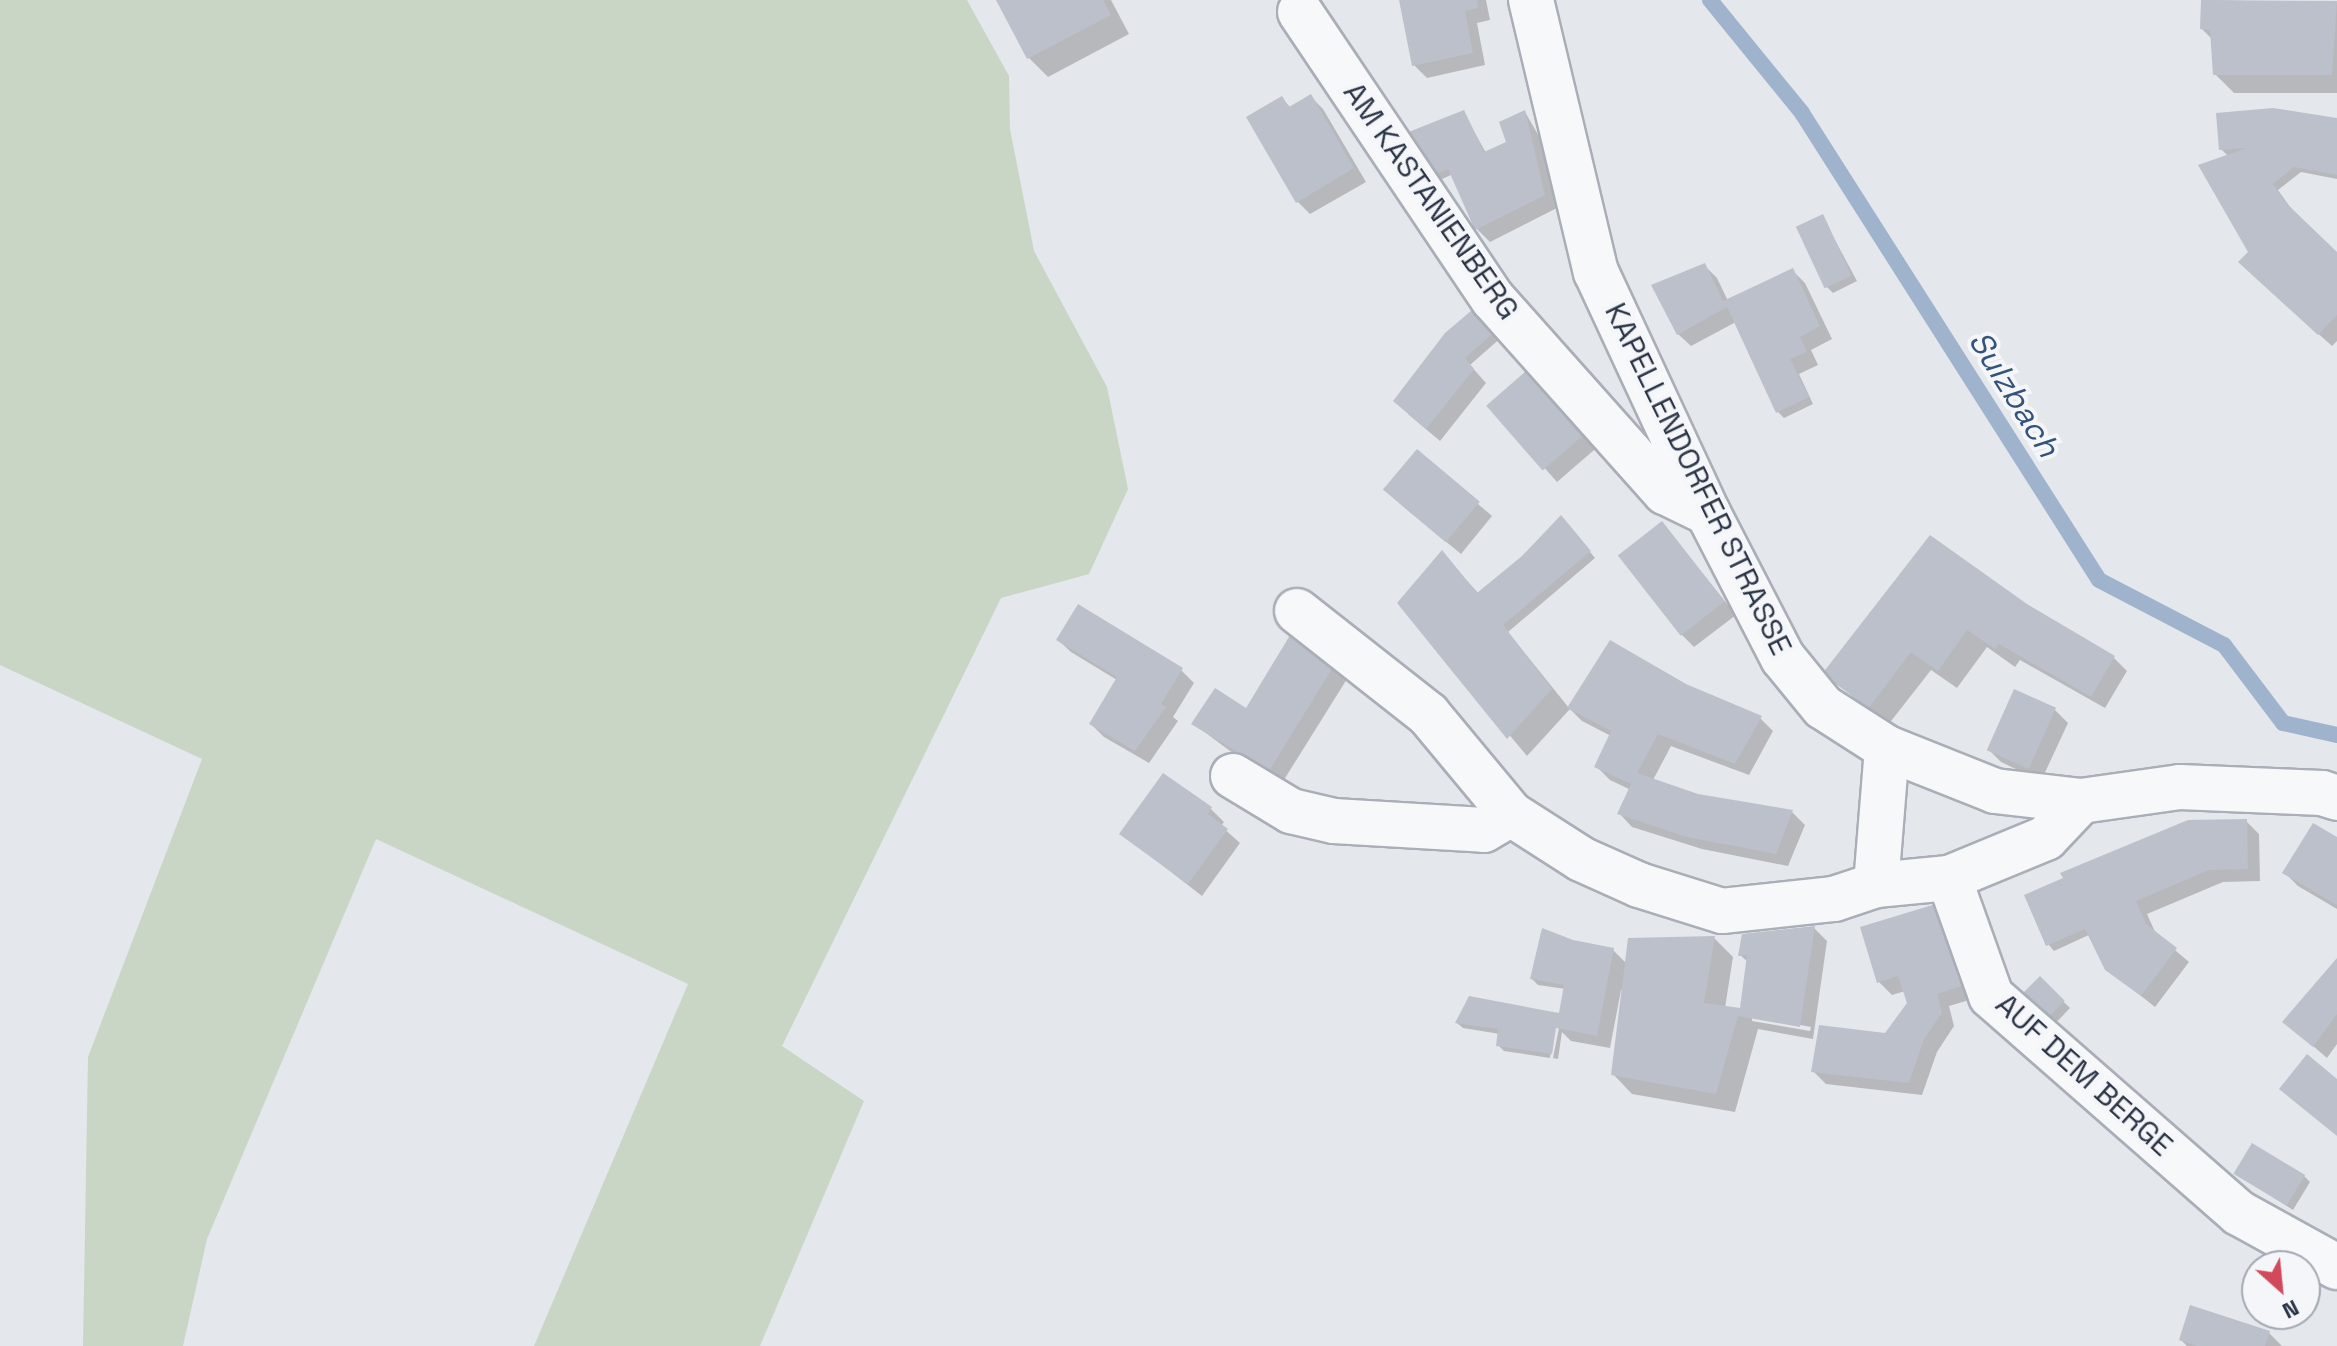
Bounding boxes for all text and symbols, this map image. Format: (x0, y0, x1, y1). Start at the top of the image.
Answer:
street label: AM KASTANIENBERG (1336, 76, 1526, 326)
street label: KAPELLENDORFER STRASSE (1597, 297, 1799, 661)
water label: Sulzbach (1960, 324, 2068, 464)
street label: AUF DEM BERGE (1988, 986, 2180, 1164)
north arrow (2241, 1250, 2321, 1330)
text: N (2278, 1294, 2304, 1325)

